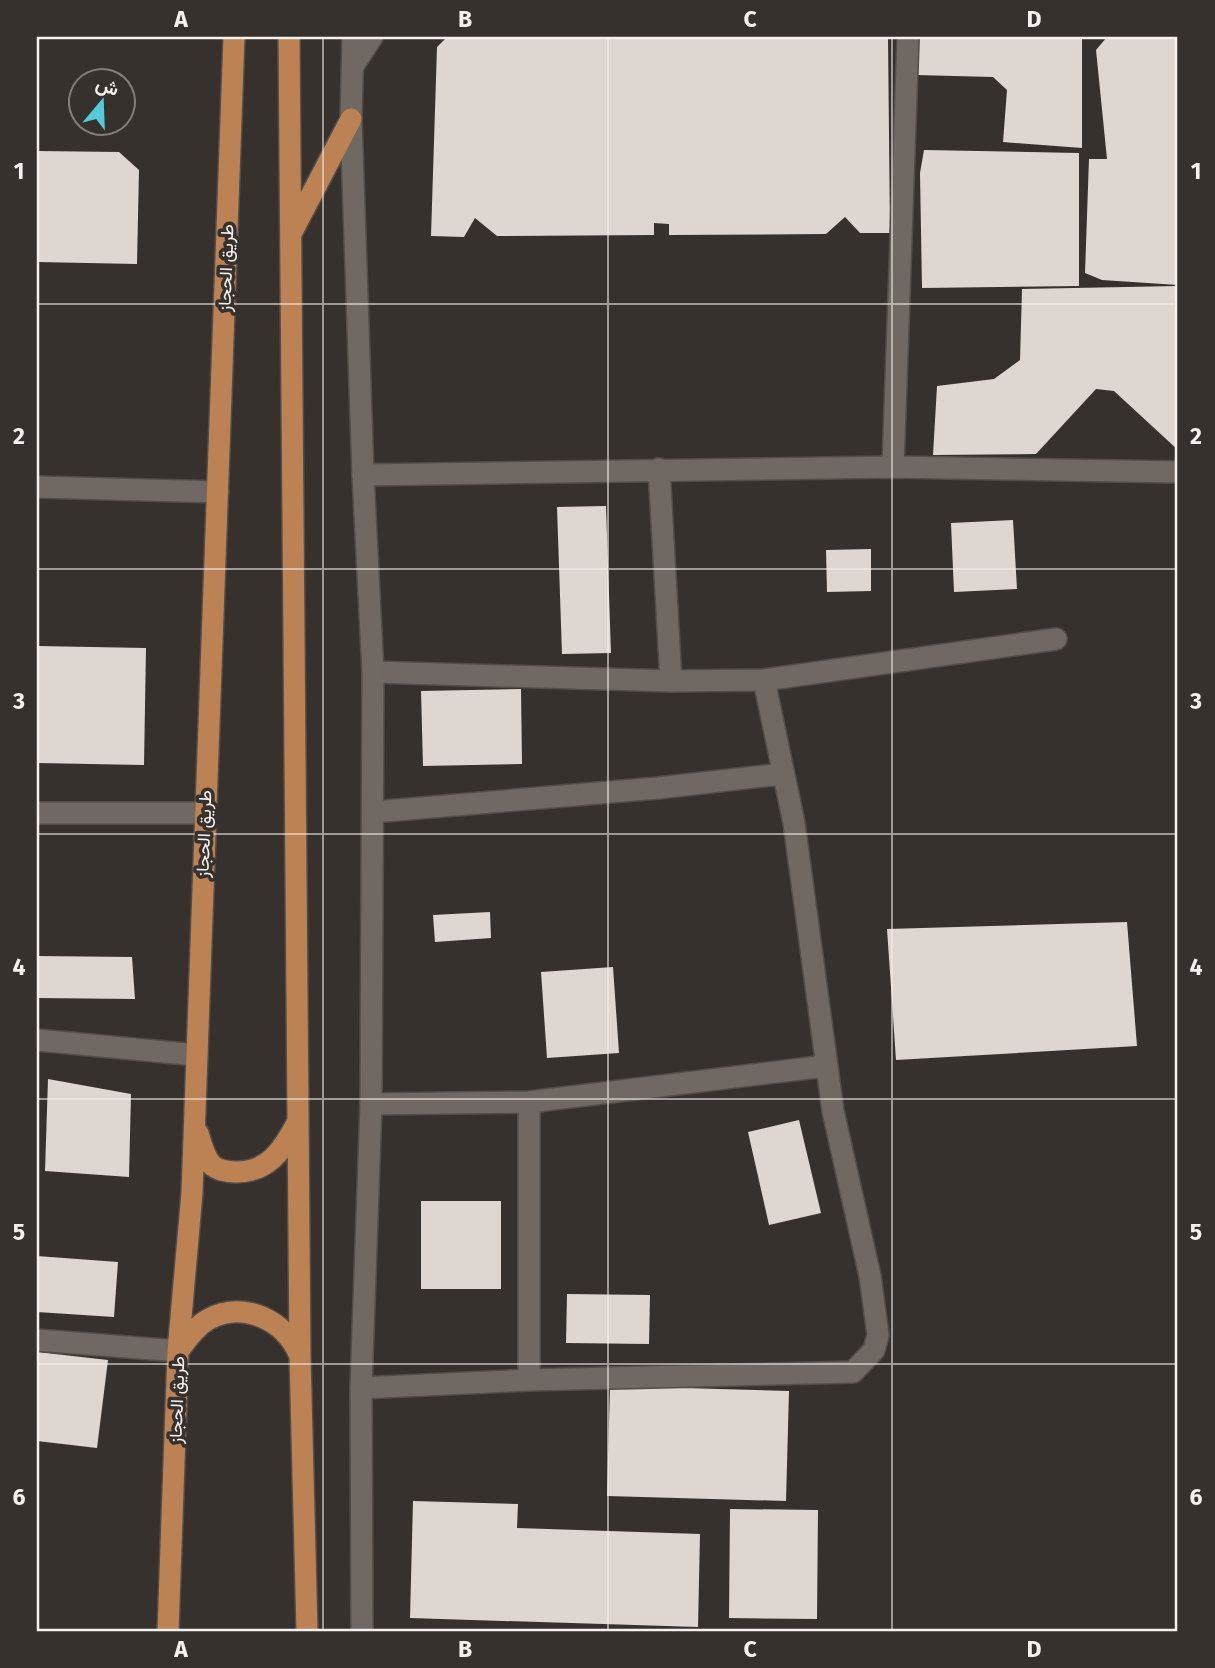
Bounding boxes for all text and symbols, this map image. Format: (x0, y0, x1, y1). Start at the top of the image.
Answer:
text: A (173, 5, 188, 33)
text: B (458, 5, 472, 33)
text: C (743, 5, 757, 33)
text: D (1027, 5, 1042, 33)
north arrow (66, 66, 136, 136)
text: ش (93, 72, 122, 101)
text: 1 (14, 157, 24, 185)
text: 1 (1191, 157, 1201, 185)
street label: طريق الحجاز (213, 224, 239, 313)
text: 2 (13, 422, 25, 450)
text: 2 (1190, 422, 1202, 450)
text: 3 (12, 687, 25, 715)
text: 3 (1189, 687, 1202, 715)
street label: طريق الحجاز (191, 790, 217, 879)
text: 4 (13, 953, 26, 981)
text: 4 (1190, 953, 1203, 981)
text: 5 (13, 1218, 25, 1246)
text: 5 (1190, 1218, 1202, 1246)
street label: طريق الحجاز (164, 1356, 190, 1445)
text: 6 (13, 1483, 26, 1511)
text: 6 (1190, 1483, 1203, 1511)
text: A (173, 1635, 188, 1663)
text: B (458, 1635, 472, 1663)
text: C (743, 1635, 757, 1663)
text: D (1027, 1635, 1042, 1663)

